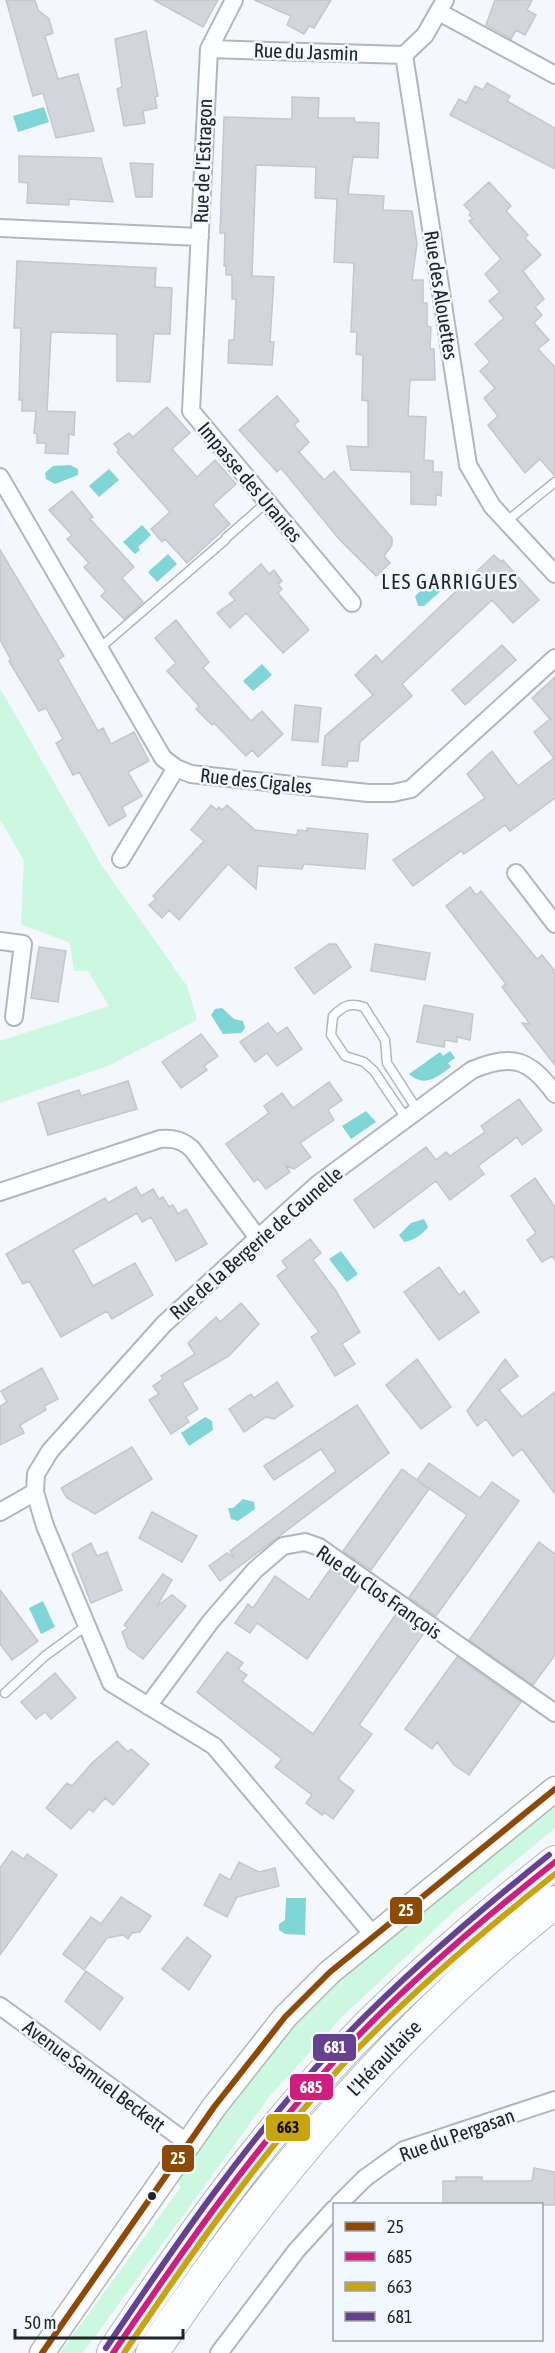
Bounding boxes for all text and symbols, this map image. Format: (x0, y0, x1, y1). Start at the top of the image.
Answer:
street label: Rue du Jasmin (253, 38, 359, 65)
street label: Rue de l'Estragon (189, 98, 216, 224)
street label: Rue des Alouettes (420, 229, 463, 361)
street label: Impasse des Uranies (193, 417, 307, 546)
district label: LES GARRIGUES (381, 569, 519, 593)
street label: Rue des Cigales (199, 763, 313, 798)
street label: Rue de la Bergerie de Caunelle (165, 1161, 347, 1324)
street label: Rue du Clos François (312, 1540, 446, 1643)
line badge: 25 (389, 1896, 423, 1925)
text: 25 (398, 1901, 414, 1919)
street label: Avenue Samuel Beckett (19, 2015, 170, 2137)
street label: L'Héraultaise (342, 2015, 425, 2100)
line badge: 681 (312, 2033, 357, 2062)
text: 681 (324, 2038, 347, 2056)
line badge: 685 (289, 2073, 334, 2101)
text: 685 (300, 2078, 323, 2096)
street label: Rue du Pergasan (396, 2103, 518, 2166)
line badge: 663 (265, 2113, 311, 2142)
text: 663 (277, 2118, 299, 2136)
line badge: 25 (161, 2144, 195, 2173)
text: 25 (170, 2149, 186, 2167)
unlabelled marker (146, 2190, 158, 2202)
legend (333, 2203, 543, 2341)
text: 25 (387, 2216, 404, 2237)
text: 685 (387, 2246, 412, 2267)
text: 663 (387, 2276, 412, 2297)
scale bar (15, 2302, 183, 2340)
text: 681 (387, 2306, 412, 2327)
text: 50 m (24, 2312, 56, 2333)

